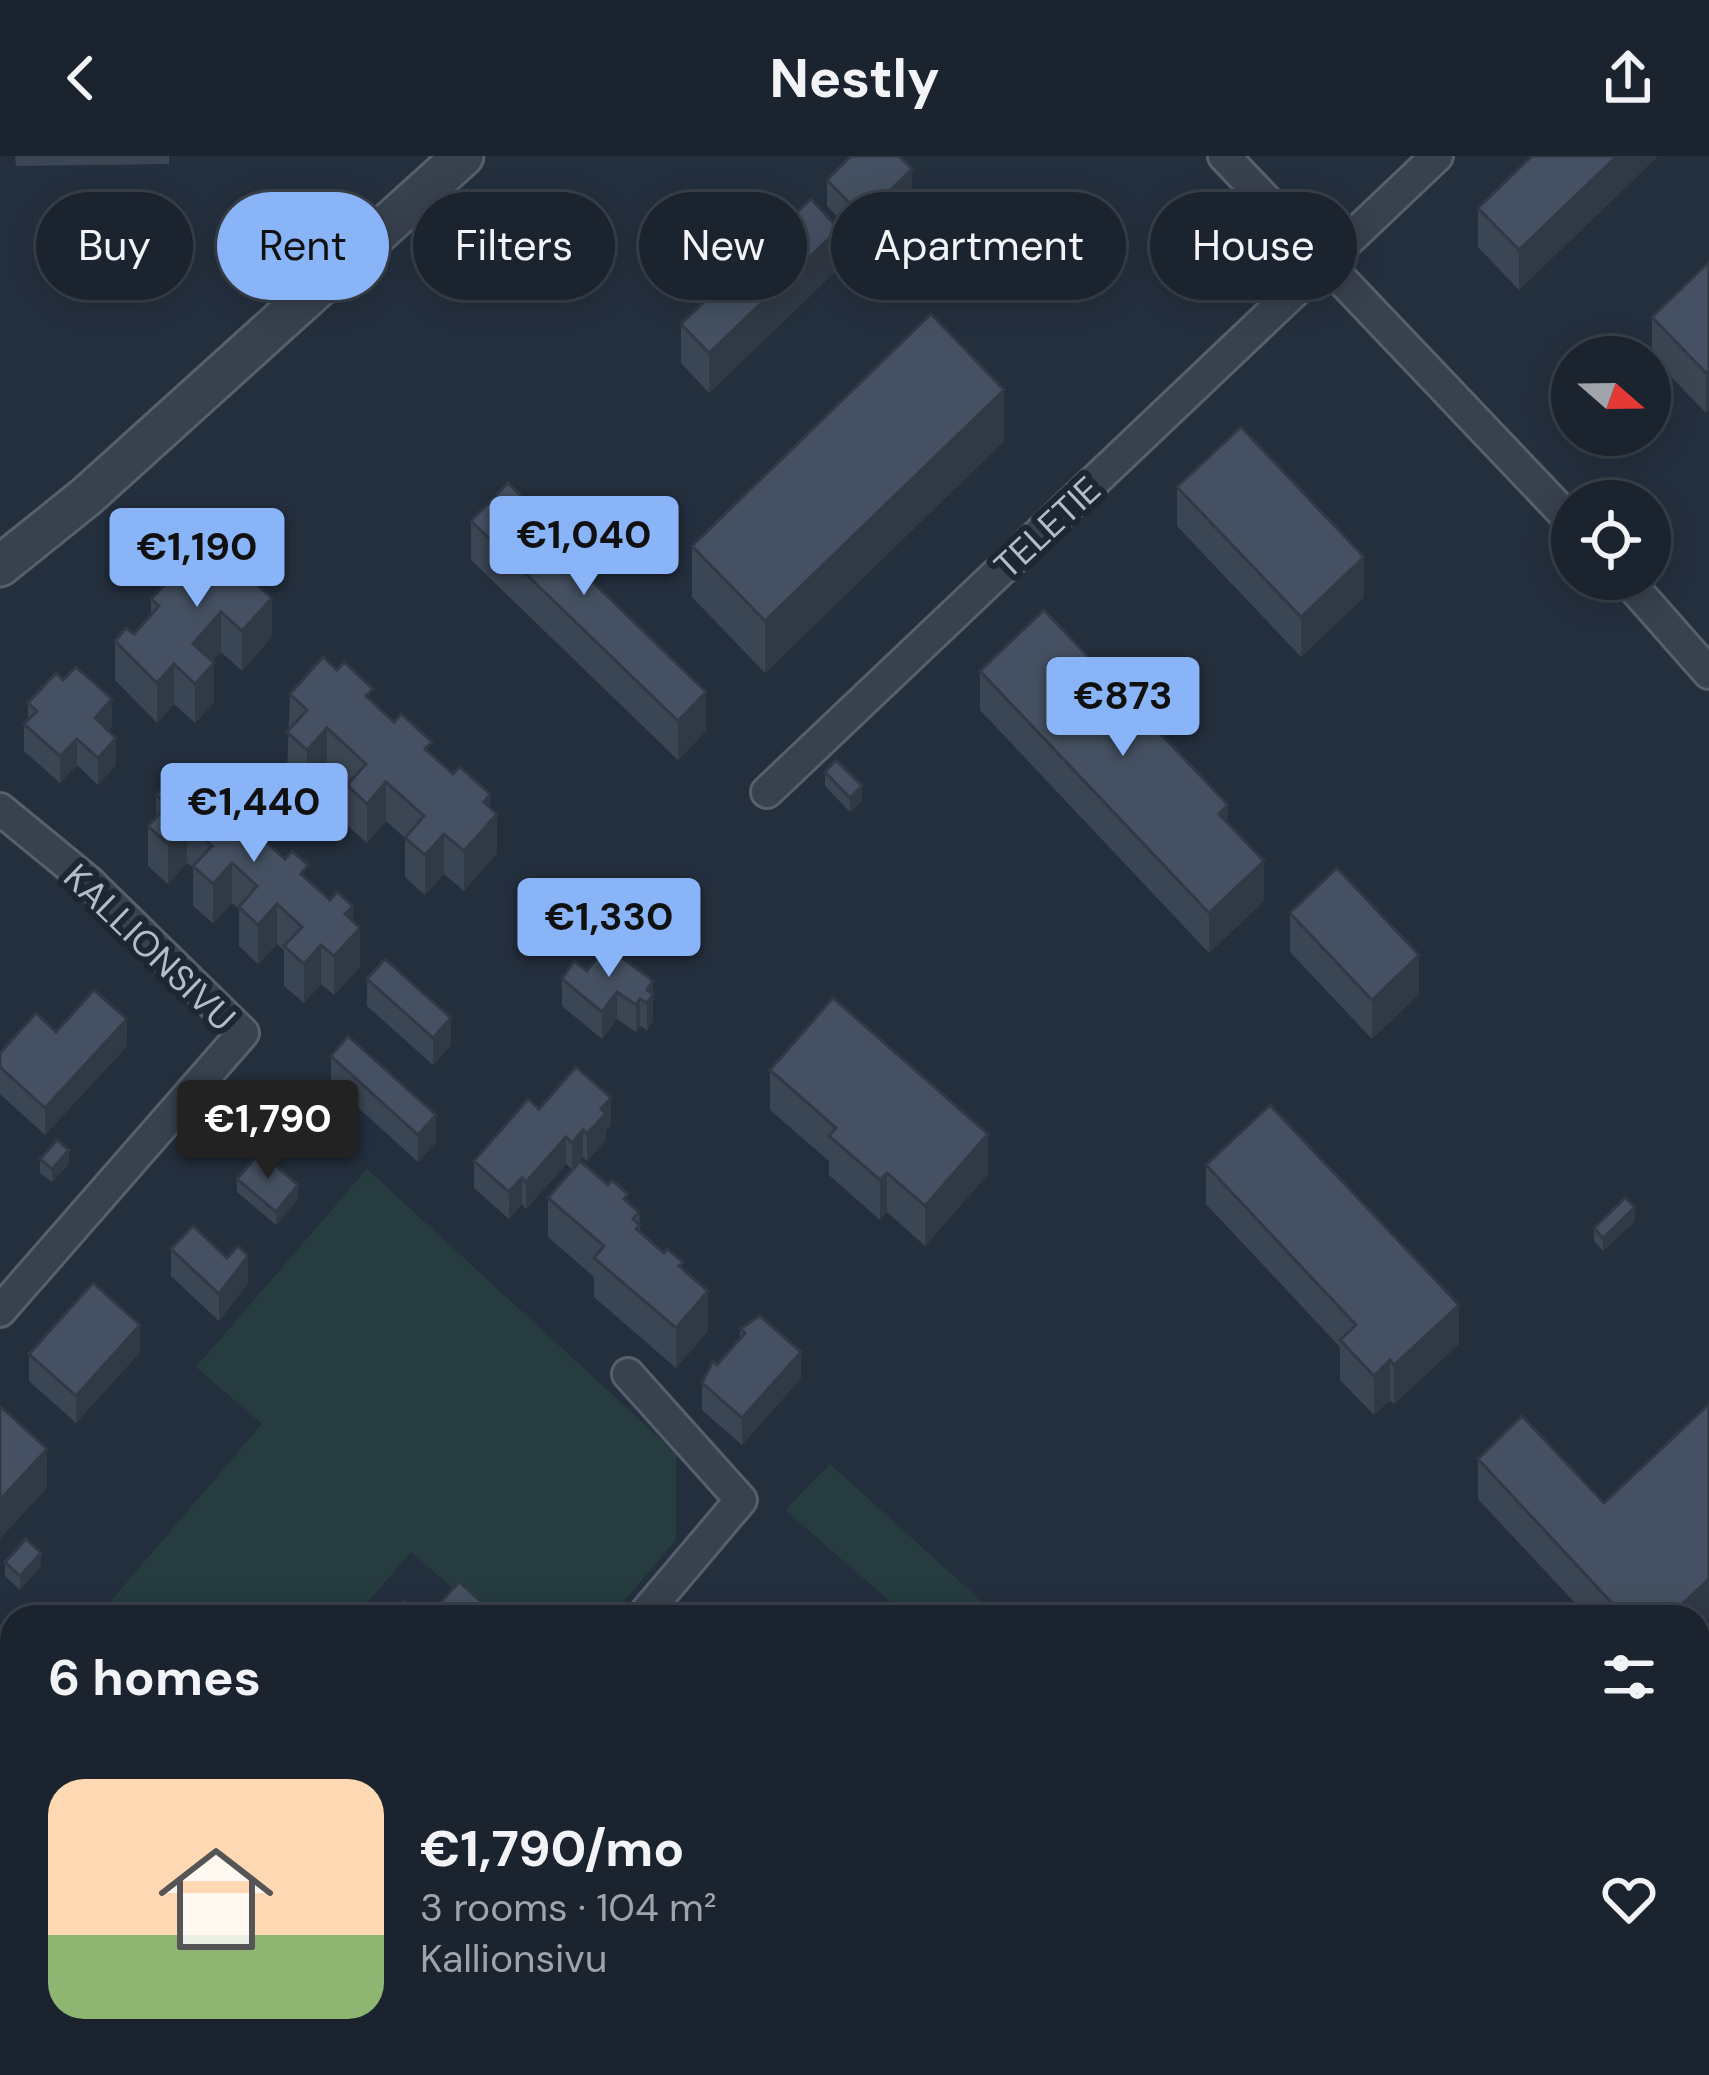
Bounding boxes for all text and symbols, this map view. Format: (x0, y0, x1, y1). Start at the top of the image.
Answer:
text: Nestly (769, 43, 940, 114)
icon: back (48, 45, 114, 111)
icon: share (1595, 45, 1661, 111)
chip: Buy (36, 192, 193, 300)
chip: Rent (217, 192, 389, 300)
chip: Filters (413, 192, 615, 300)
chip: New (639, 192, 807, 300)
chip: Apartment (831, 192, 1126, 300)
chip: House (1150, 192, 1357, 300)
north arrow (1551, 336, 1671, 456)
map controls (1551, 336, 1671, 600)
street label: TELETIE (984, 466, 1110, 588)
button: locate (1551, 480, 1671, 600)
pin: €1,040 (486, 496, 682, 598)
pin: €1,190 (99, 508, 295, 610)
text: €1,040 (517, 509, 651, 560)
text: €1,190 (136, 521, 258, 572)
pin: €873 (1052, 657, 1194, 759)
text: €873 (1073, 670, 1173, 721)
pin: €1,440 (156, 763, 352, 865)
text: €1,440 (188, 776, 320, 827)
street label: KALLIONSIVU (54, 854, 245, 1041)
pin: €1,330 (511, 878, 707, 980)
text: €1,330 (544, 891, 674, 942)
pin: €1,790 (170, 1080, 366, 1182)
text: €1,790 (204, 1093, 332, 1144)
text: 6 homes (48, 1644, 261, 1711)
icon: filters (1596, 1644, 1662, 1710)
text: €1,790/mo (420, 1815, 684, 1882)
icon: home (144, 1827, 288, 1971)
icon: heart (1596, 1866, 1662, 1932)
text: 3 rooms · 104 m² (420, 1882, 717, 1933)
text: Kallionsivu (420, 1933, 607, 1984)

